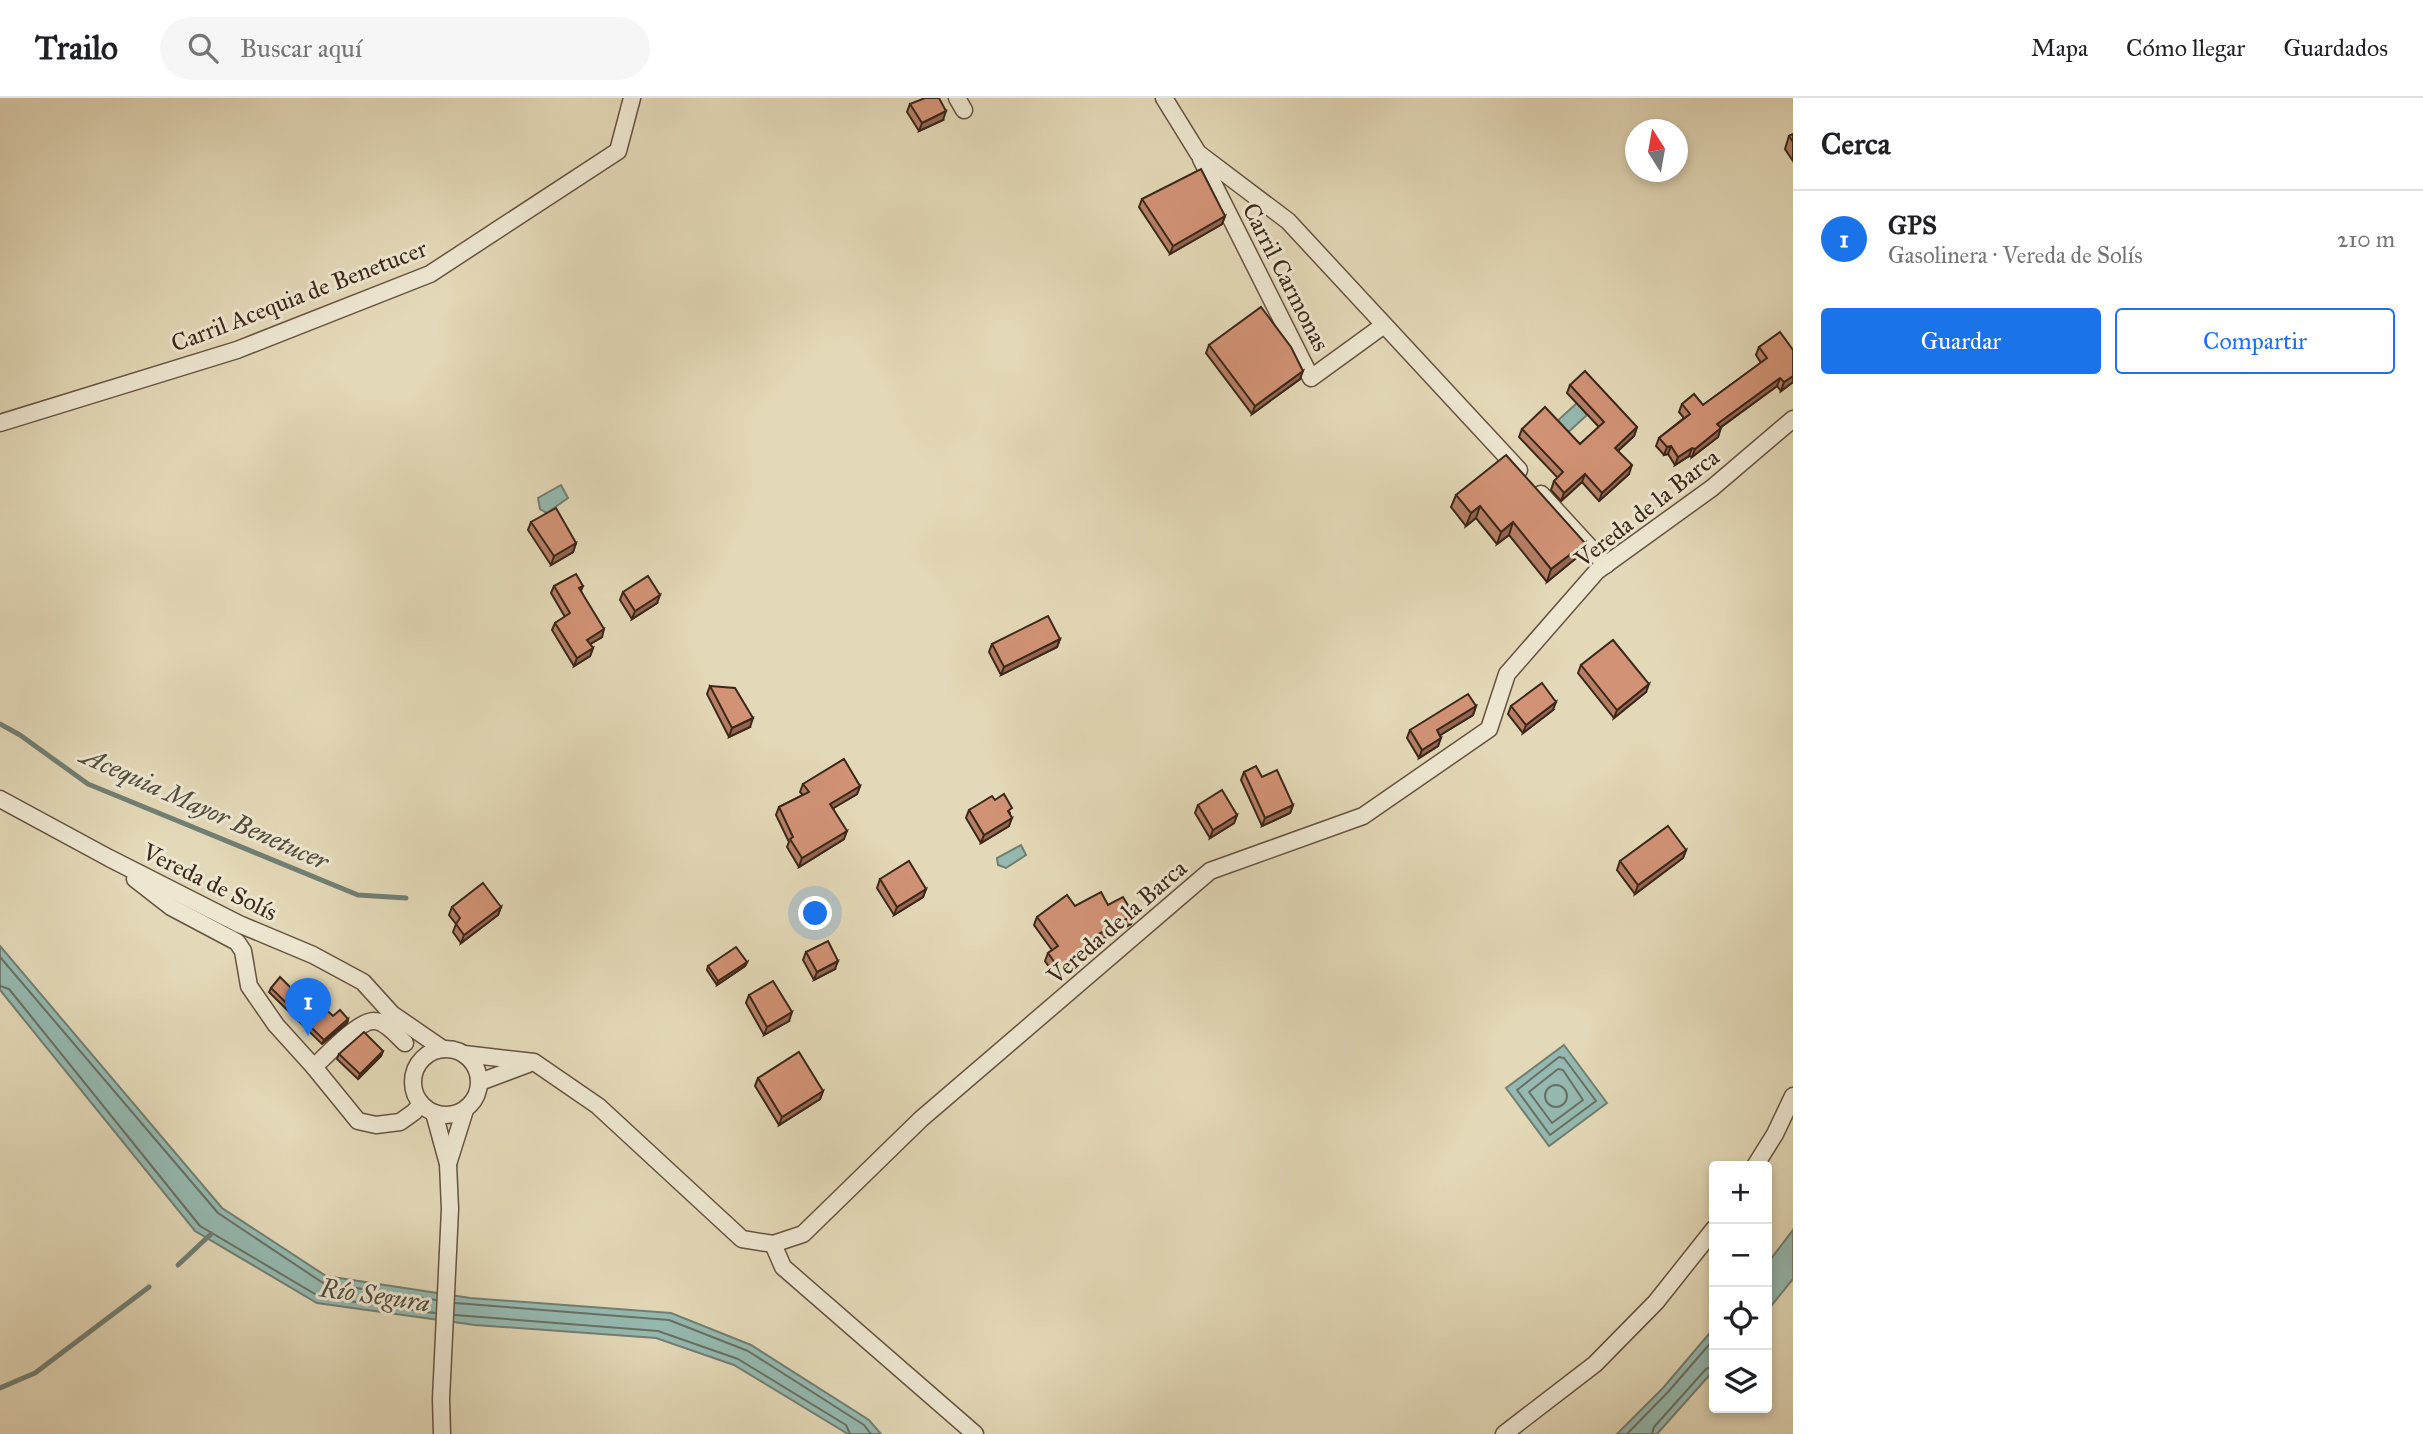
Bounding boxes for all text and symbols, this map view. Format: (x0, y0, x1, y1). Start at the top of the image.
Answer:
search box (160, 17, 650, 80)
text: Trailo (35, 28, 118, 68)
icon: search (184, 29, 222, 67)
text: Buscar aquí (240, 32, 362, 64)
text: Mapa (2031, 33, 2088, 63)
text: Cómo llegar (2126, 33, 2245, 63)
text: Guardados (2283, 33, 2388, 63)
north arrow (1625, 119, 1688, 182)
text: Cerca (1821, 126, 1890, 162)
street label: Carril Carmonas (1236, 198, 1336, 356)
text: GPS (1888, 209, 1937, 241)
text: 1 (1839, 225, 1849, 253)
text: 210 m (2337, 225, 2395, 253)
street label: Carril Acequia de Benetucer (167, 233, 431, 359)
text: Gasolinera · Vereda de Solís (1888, 241, 2143, 269)
button: Guardar (1821, 308, 2101, 374)
button: Compartir (2115, 308, 2395, 374)
street label: Vereda de la Barca (1568, 442, 1726, 574)
water label: Acequia Mayor Benetucer (73, 738, 335, 878)
street label: Vereda de Solís (137, 836, 282, 928)
street label: Vereda de la Barca (1040, 853, 1194, 991)
your location (798, 896, 832, 930)
pin: 1 (285, 978, 331, 1036)
map controls (1709, 1161, 1772, 1413)
button: + (1709, 1161, 1772, 1224)
button: − (1709, 1224, 1772, 1287)
water label: Río Segura (317, 1271, 432, 1319)
button: locate (1709, 1287, 1772, 1350)
button: layers (1709, 1350, 1772, 1413)

